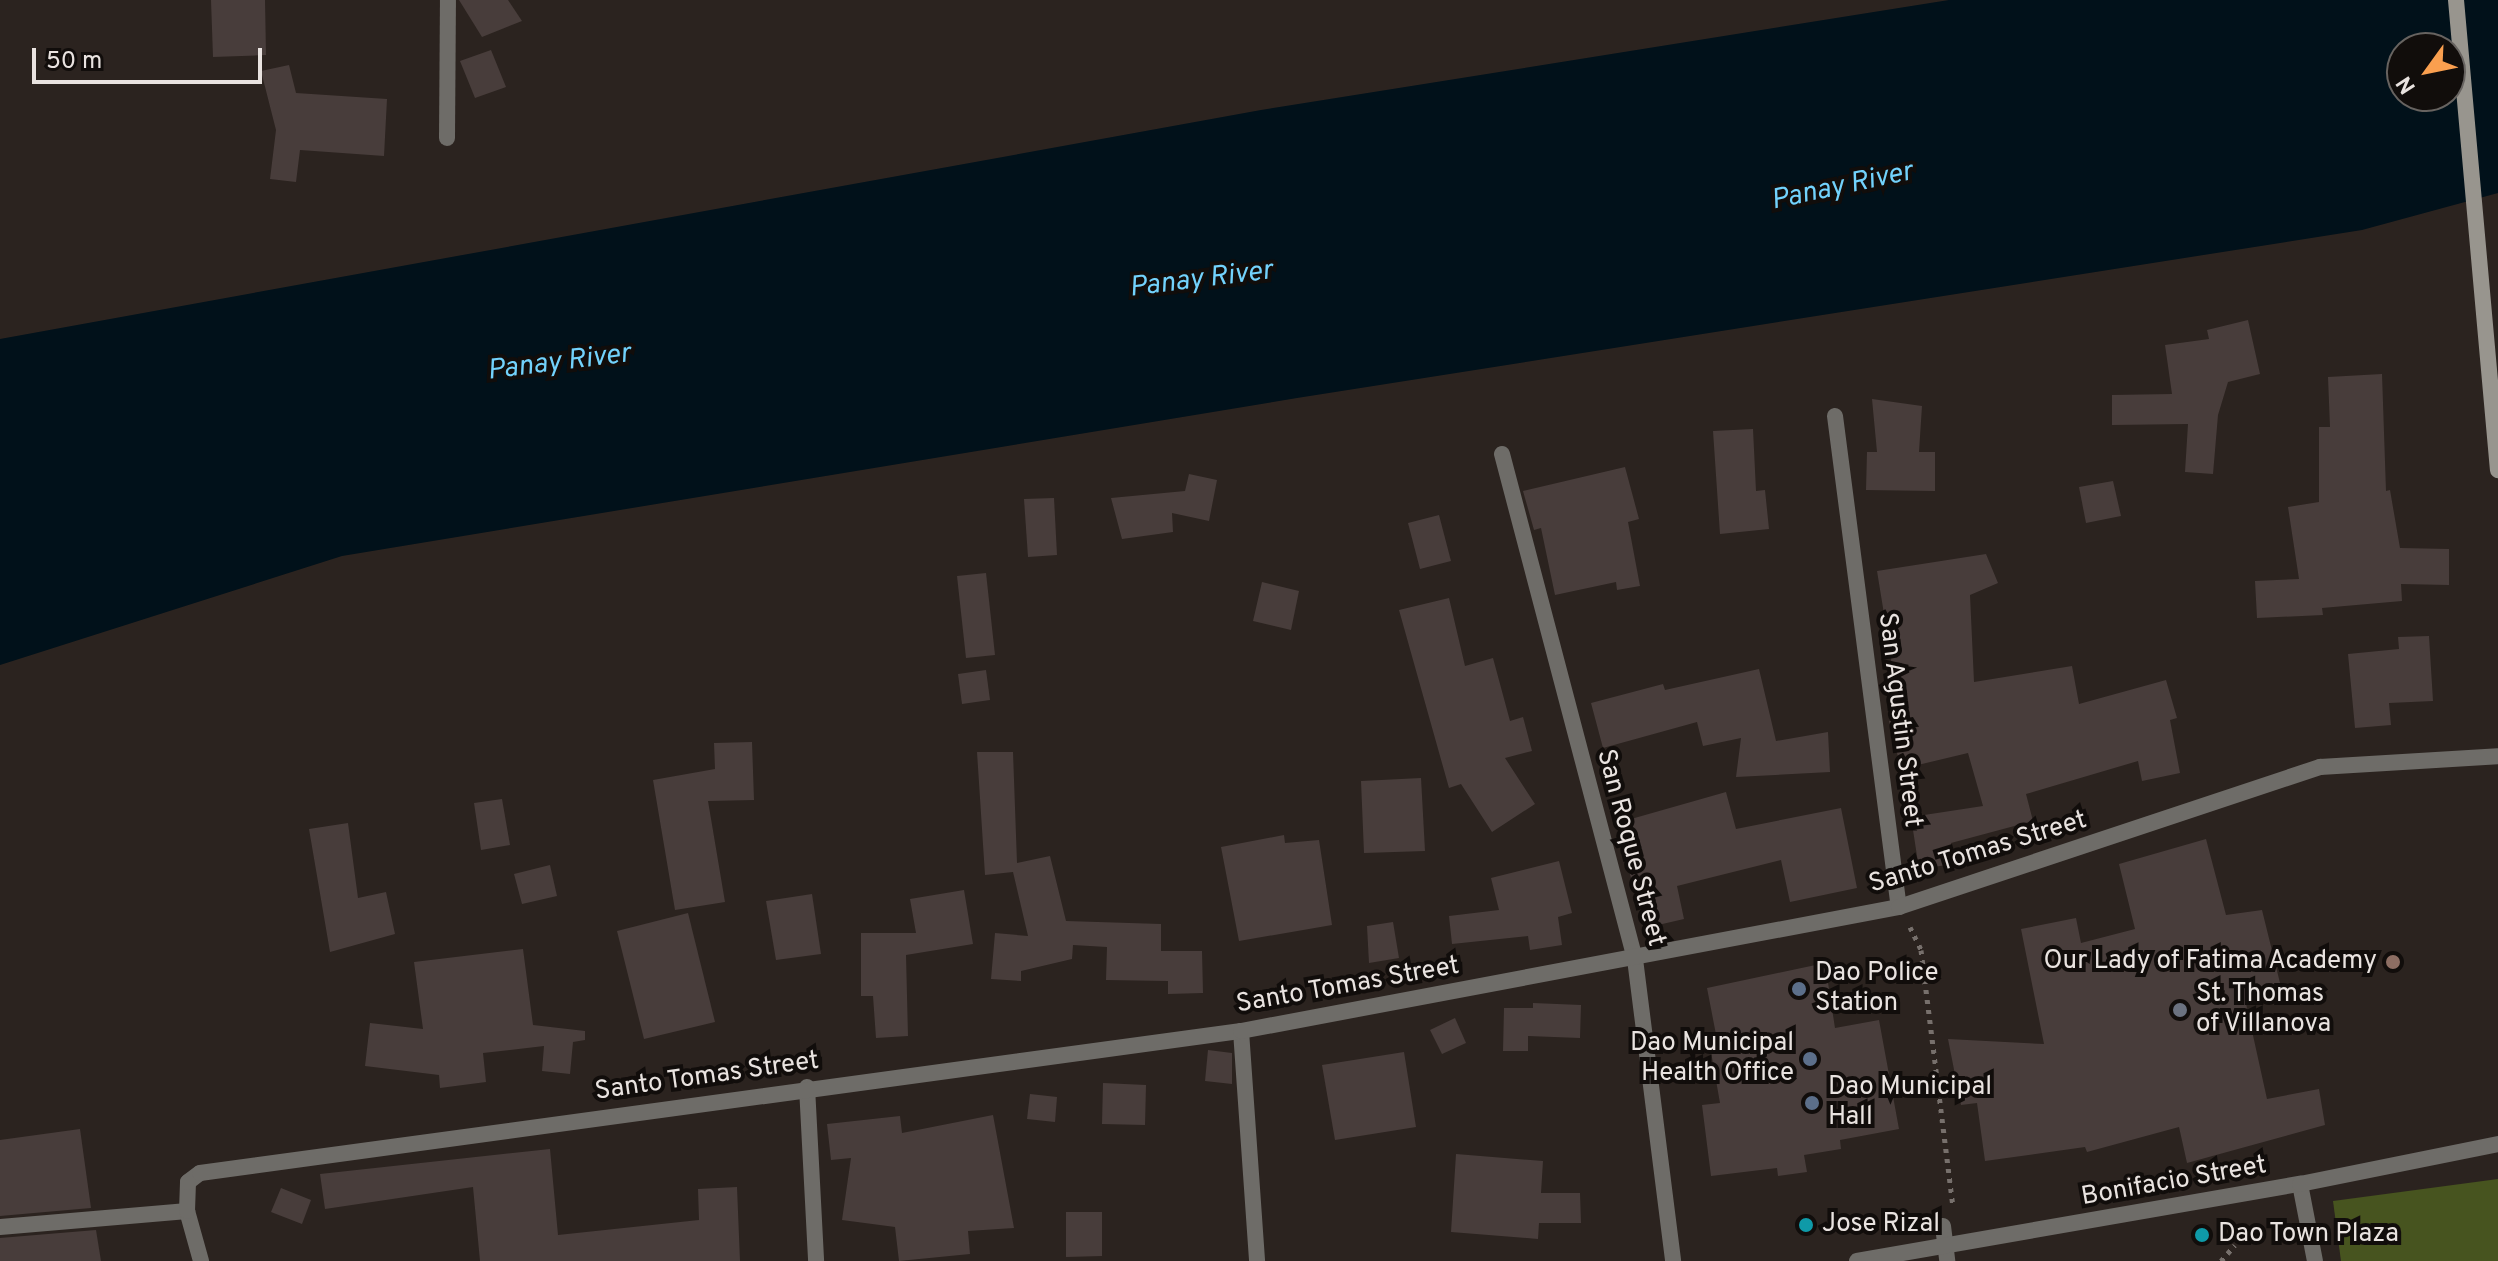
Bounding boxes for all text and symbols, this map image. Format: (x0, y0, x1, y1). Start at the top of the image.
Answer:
scale bar (36, 32, 266, 82)
north arrow (2386, 32, 2466, 112)
text: 50 m (46, 47, 102, 77)
text: N (2392, 70, 2423, 98)
water label: Panay River (1768, 156, 1916, 218)
water label: Panay River (1127, 255, 1275, 305)
water label: Panay River (485, 338, 633, 388)
street label: San Agustin Street (1870, 610, 1928, 830)
street label: San Roque Street (1589, 746, 1671, 950)
street label: Santo Tomas Street (1865, 805, 2091, 901)
place label: Our Lady of Fatima Academy (2042, 946, 2377, 978)
street label: Santo Tomas Street (1234, 951, 1462, 1021)
marker: Our Lady of Fatima Academy (2384, 953, 2402, 971)
place label: Dao Police Station (1815, 958, 1939, 1020)
place label: St. Thomas of Villanova (2196, 979, 2332, 1040)
marker: Dao Police Station (1790, 980, 1808, 998)
marker: St. Thomas of Villanova (2171, 1001, 2189, 1019)
place label: Dao Municipal Health Office (1630, 1028, 1794, 1090)
street label: Santo Tomas Street (592, 1046, 822, 1108)
marker: Dao Municipal Health Office (1801, 1050, 1819, 1068)
place label: Dao Municipal Hall (1828, 1072, 1992, 1134)
marker: Dao Municipal Hall (1803, 1094, 1821, 1112)
street label: Bonifacio Street (2079, 1150, 2269, 1214)
place label: Jose Rizal (1822, 1209, 1940, 1241)
marker: Jose Rizal (1797, 1216, 1815, 1234)
place label: Dao Town Plaza (2218, 1219, 2400, 1251)
marker: Dao Town Plaza (2193, 1226, 2211, 1244)

